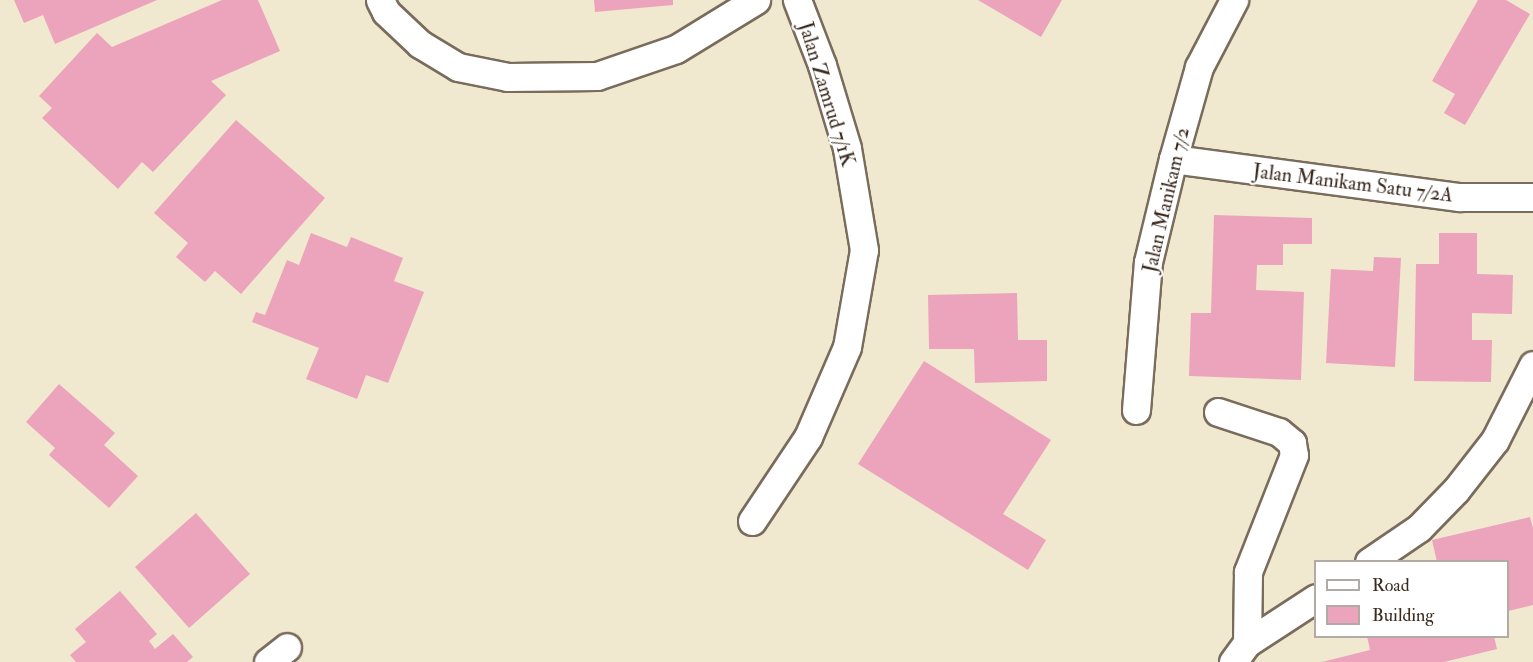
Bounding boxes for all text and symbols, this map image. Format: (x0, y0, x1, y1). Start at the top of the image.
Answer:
street label: Jalan Zamrud 7/1K (794, 19, 860, 169)
street label: Jalan Manikam 7/2 (1138, 125, 1194, 275)
street label: Jalan Manikam Satu 7/2A (1252, 159, 1454, 207)
legend (1314, 560, 1509, 638)
text: Road (1372, 574, 1410, 597)
text: Building (1372, 604, 1434, 627)

